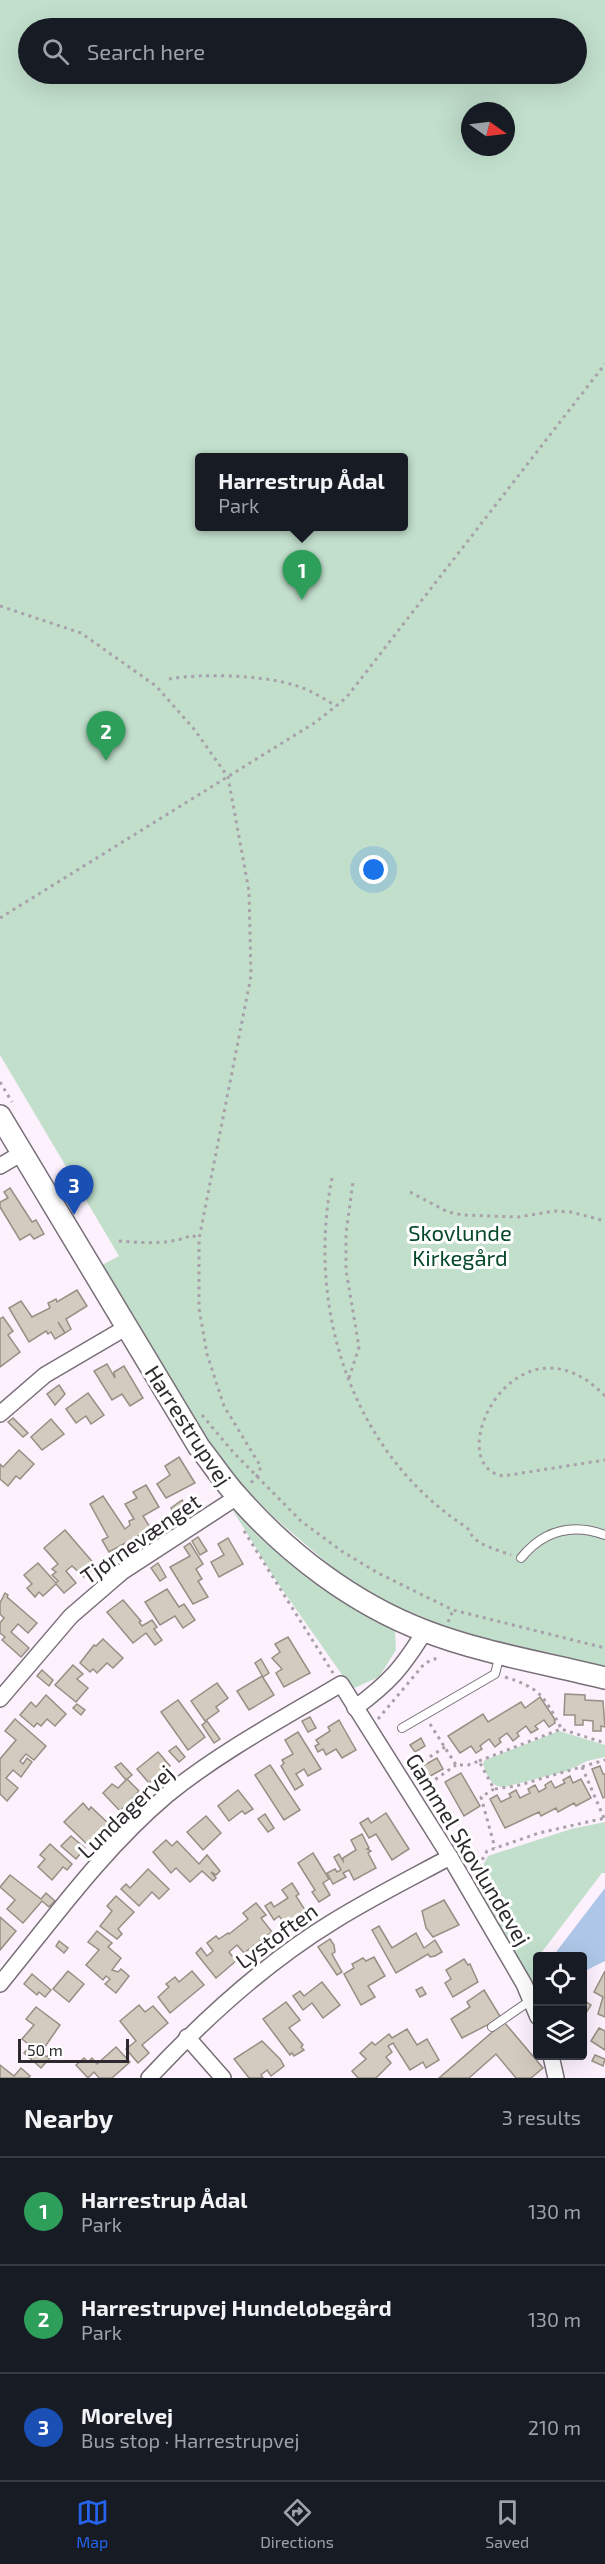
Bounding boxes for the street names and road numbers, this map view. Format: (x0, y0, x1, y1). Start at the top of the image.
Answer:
street label: Harrestrupvej (140, 1360, 238, 1491)
street label: Tjørnevænget (75, 1487, 205, 1590)
street label: Gammel Skovlundevej (400, 1748, 537, 1950)
street label: Lundagervej (72, 1759, 179, 1864)
street label: Lystoften (230, 1897, 322, 1973)

